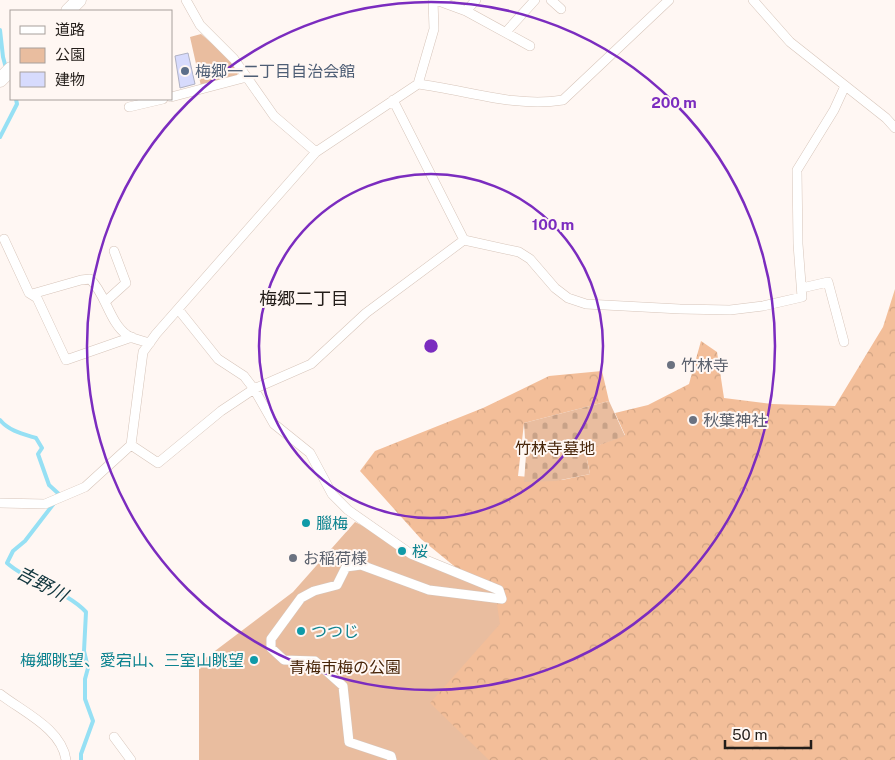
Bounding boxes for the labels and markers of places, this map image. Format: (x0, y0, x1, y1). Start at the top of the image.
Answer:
place label: 梅郷一二丁目自治会館 (195, 62, 355, 81)
marker: 梅郷一二丁目自治会館 (179, 65, 191, 77)
centre of rings (422, 337, 440, 355)
place label: 竹林寺 (681, 356, 729, 375)
marker: 竹林寺 (665, 359, 677, 371)
place label: 秋葉神社 (703, 411, 767, 430)
marker: 秋葉神社 (687, 414, 699, 426)
place label: 臘梅 (316, 514, 348, 533)
marker: 臘梅 (300, 517, 312, 529)
place label: 桜 (412, 542, 428, 561)
marker: 桜 (396, 545, 408, 557)
place label: お稲荷様 (303, 549, 367, 568)
marker: お稲荷様 (287, 552, 299, 564)
place label: つつじ (311, 622, 359, 641)
marker: つつじ (295, 625, 307, 637)
place label: 梅郷眺望、愛宕山、三室山眺望 (20, 651, 244, 670)
marker: 梅郷眺望、愛宕山、三室山眺望 (248, 654, 260, 666)

